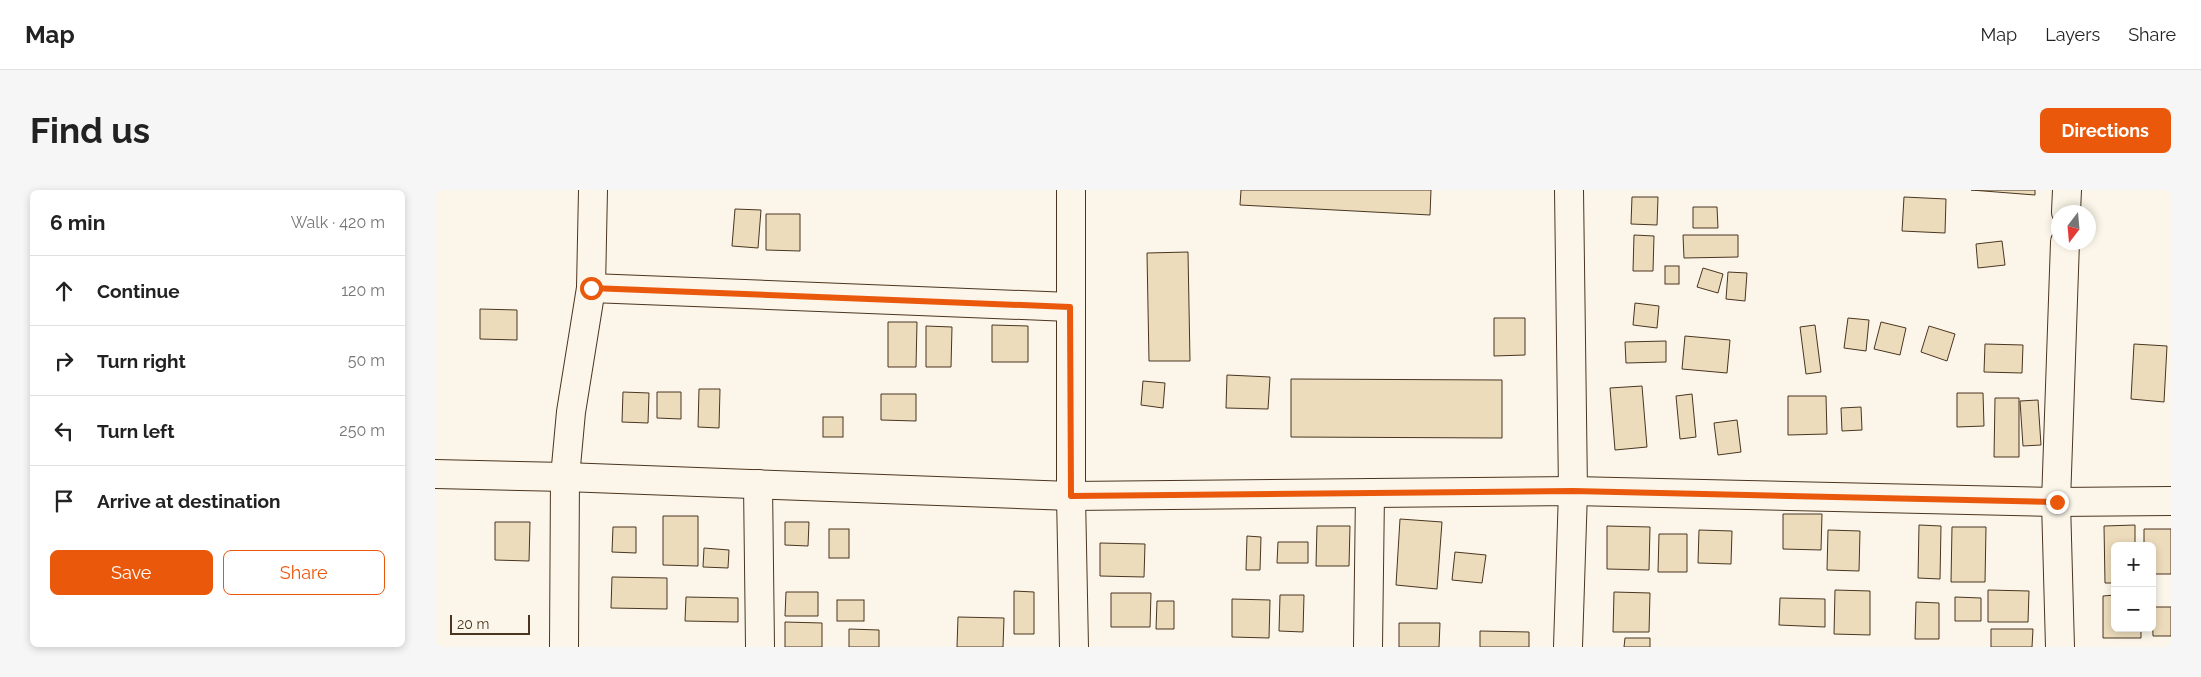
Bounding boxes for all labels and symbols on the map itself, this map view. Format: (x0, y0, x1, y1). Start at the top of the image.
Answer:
north arrow (2051, 205, 2096, 250)
route start (580, 277, 603, 300)
route end (2046, 491, 2069, 514)
scale bar (450, 612, 530, 635)

